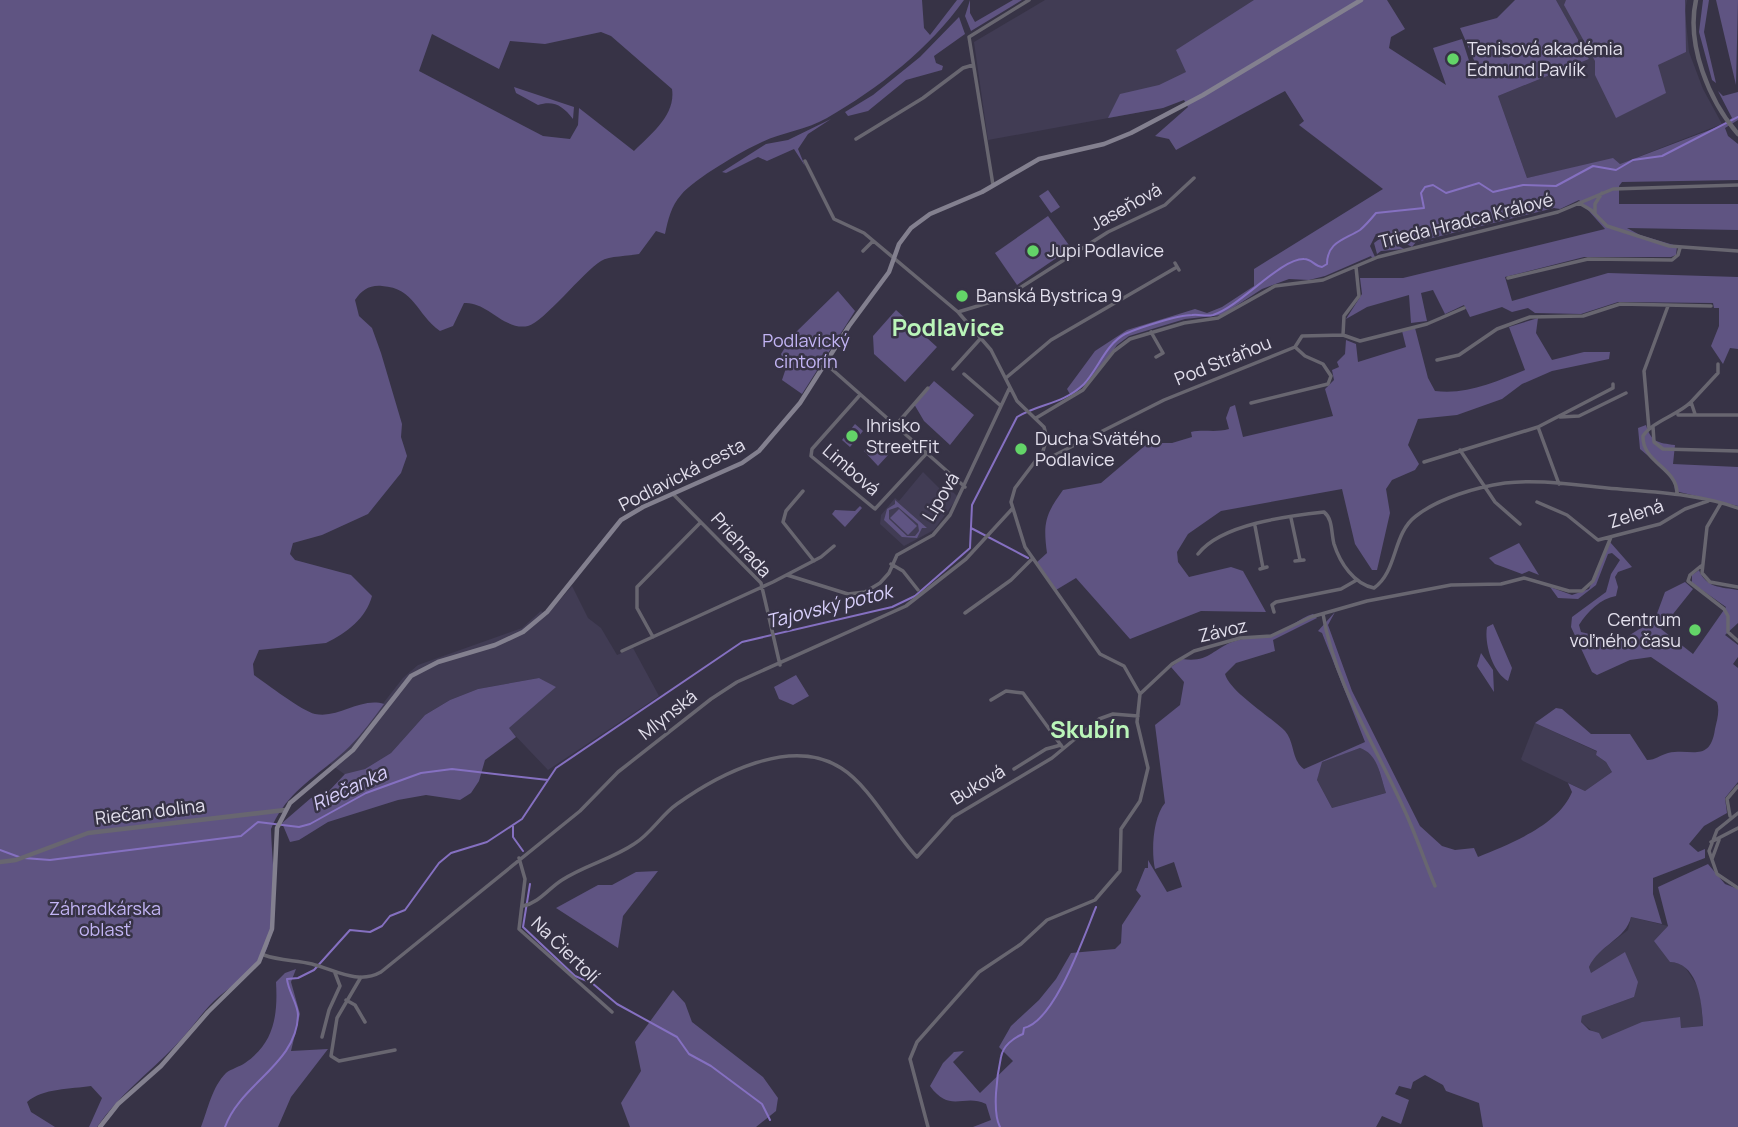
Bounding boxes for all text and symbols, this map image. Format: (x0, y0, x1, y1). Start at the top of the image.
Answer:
place label: Tenisová akadémia Edmund Pavlík (1467, 36, 1623, 81)
marker: Tenisová akadémia Edmund Pavlík (1445, 51, 1461, 67)
street label: Jaseňová (1086, 177, 1165, 236)
street label: Trieda Hradca Králové (1376, 187, 1555, 253)
place label: Jupi Podlavice (1047, 238, 1164, 262)
marker: Jupi Podlavice (1025, 243, 1041, 259)
place label: Banská Bystrica 9 (976, 283, 1122, 307)
marker: Banská Bystrica 9 (954, 288, 970, 304)
district label: Podlavice (892, 310, 1004, 343)
park label: Podlavický cintorín (762, 328, 850, 373)
street label: Pod Stráňou (1171, 330, 1275, 390)
place label: Ihrisko StreetFit (866, 413, 939, 458)
place label: Ducha Svätého Podlavice (1035, 426, 1161, 471)
marker: Ihrisko StreetFit (844, 428, 860, 444)
street label: Podlavická cesta (614, 432, 749, 516)
street label: Limbová (818, 438, 885, 501)
marker: Ducha Svätého Podlavice (1013, 441, 1029, 457)
street label: Lipová (916, 468, 964, 525)
street label: Zelená (1605, 493, 1666, 533)
street label: Priehrada (706, 507, 777, 582)
water label: Tajovský potok (763, 577, 897, 634)
place label: Centrum voľného času (1569, 607, 1681, 652)
street label: Závoz (1196, 613, 1249, 647)
marker: Centrum voľného času (1687, 622, 1703, 638)
street label: Mlynská (633, 684, 702, 745)
district label: Skubín (1050, 712, 1130, 745)
water label: Riečanka (307, 759, 392, 817)
street label: Buková (946, 759, 1009, 810)
street label: Riečan dolina (93, 792, 206, 830)
park label: Záhradkárska oblasť (49, 896, 161, 941)
street label: Na Čiertolí (526, 911, 605, 988)

